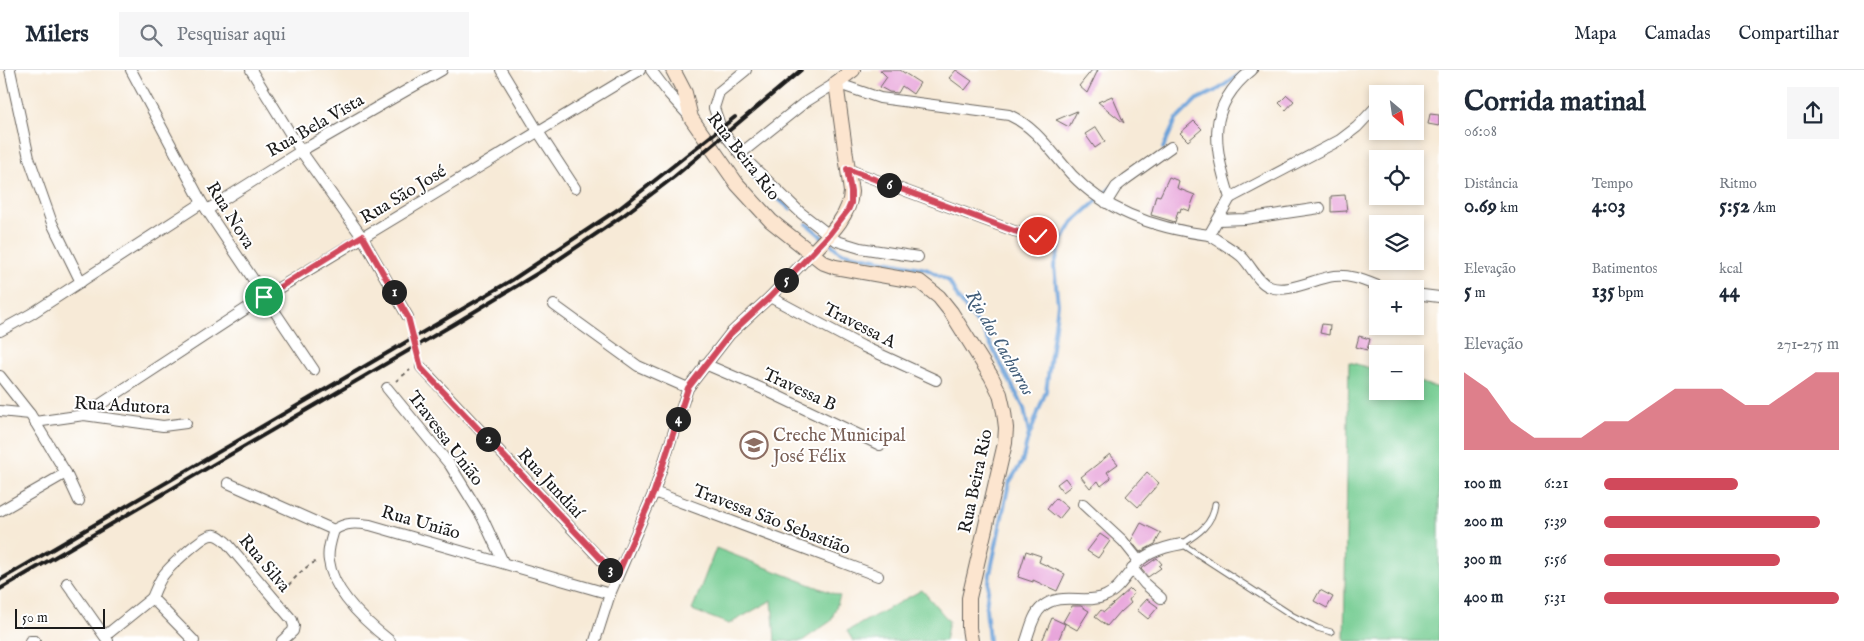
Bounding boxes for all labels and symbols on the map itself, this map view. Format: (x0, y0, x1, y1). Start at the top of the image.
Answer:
north arrow (1369, 85, 1424, 140)
street label: Rua Bela Vista (263, 89, 369, 163)
street label: Rua Beira Rio (701, 108, 785, 206)
street label: Rua São José (357, 161, 451, 230)
pin: 6 (876, 172, 902, 198)
street label: Rua Nova (200, 178, 259, 254)
pin (1017, 215, 1059, 257)
pin: 5 (774, 268, 798, 292)
pin (243, 276, 285, 318)
pin: 1 (382, 280, 406, 304)
water label: Rio dos Cachorros (959, 286, 1039, 401)
street label: Travessa A (819, 298, 900, 355)
street label: Travessa B (759, 363, 840, 417)
street label: Travessa União (402, 387, 488, 491)
street label: Rua Adutora (73, 393, 171, 421)
pin: 4 (666, 406, 690, 432)
place label: Creche Municipal José Félix (771, 425, 906, 469)
pin: 2 (476, 426, 500, 452)
street label: Rua Beira Rio (954, 427, 999, 536)
school or university icon: Creche Municipal José Félix (739, 430, 769, 460)
street label: Rua Jundiaí (512, 444, 589, 525)
street label: Travessa São Sebastião (689, 480, 854, 561)
street label: Rua União (378, 501, 463, 546)
street label: Rua Silva (233, 530, 295, 598)
pin: 3 (598, 558, 622, 582)
scale bar (15, 606, 105, 629)

